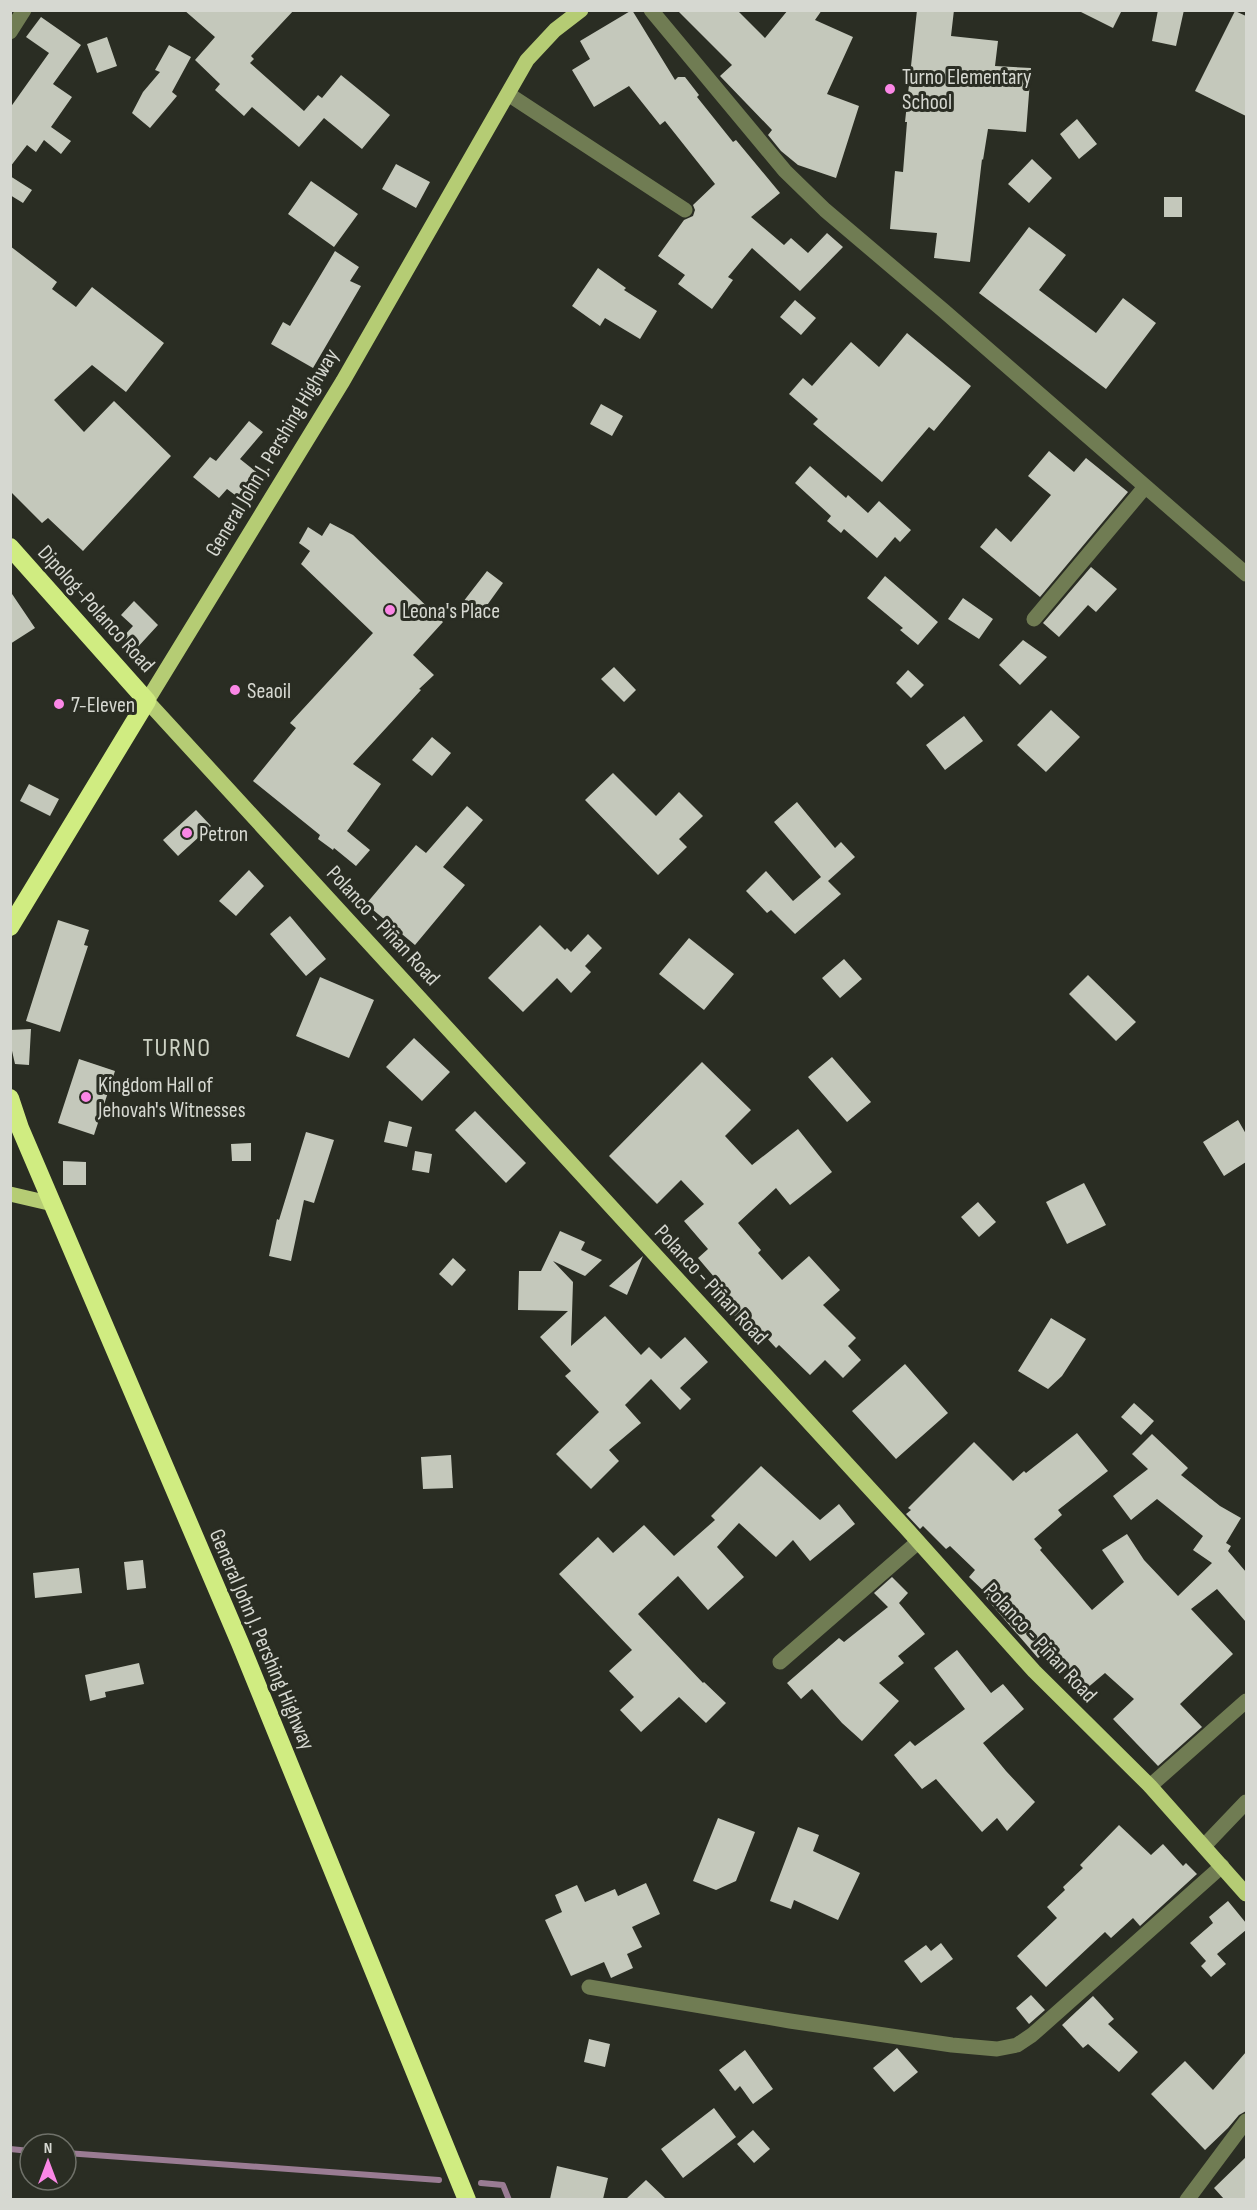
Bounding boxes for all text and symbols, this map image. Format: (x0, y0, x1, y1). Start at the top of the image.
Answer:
place label: Turno Elementary School (902, 64, 1032, 116)
marker: Turno Elementary School (883, 82, 897, 96)
street label: General John J. Pershing Highway (200, 344, 345, 562)
street label: Dipolog-Polanco Road (32, 540, 160, 678)
place label: Leona's Place (402, 598, 500, 625)
marker: Leona's Place (383, 603, 397, 617)
place label: Seaoil (247, 678, 291, 705)
marker: Seaoil (228, 683, 242, 697)
place label: 7-Eleven (71, 692, 135, 719)
marker: 7-Eleven (52, 697, 66, 711)
place label: Petron (199, 821, 248, 848)
marker: Petron (180, 826, 194, 840)
street label: Polanco - Piñan Road (320, 860, 445, 992)
district label: TURNO (142, 1033, 212, 1064)
place label: Kingdom Hall of Jehovah's Witnesses (97, 1072, 246, 1124)
marker: Kingdom Hall of Jehovah's Witnesses (79, 1090, 93, 1104)
street label: Polanco - Piñan Road (648, 1219, 773, 1351)
street label: General John J. Pershing Highway (203, 1525, 321, 1755)
street label: Polanco - Piñan Road (977, 1577, 1102, 1709)
north arrow (18, 2132, 78, 2192)
text: N (44, 2139, 52, 2158)

